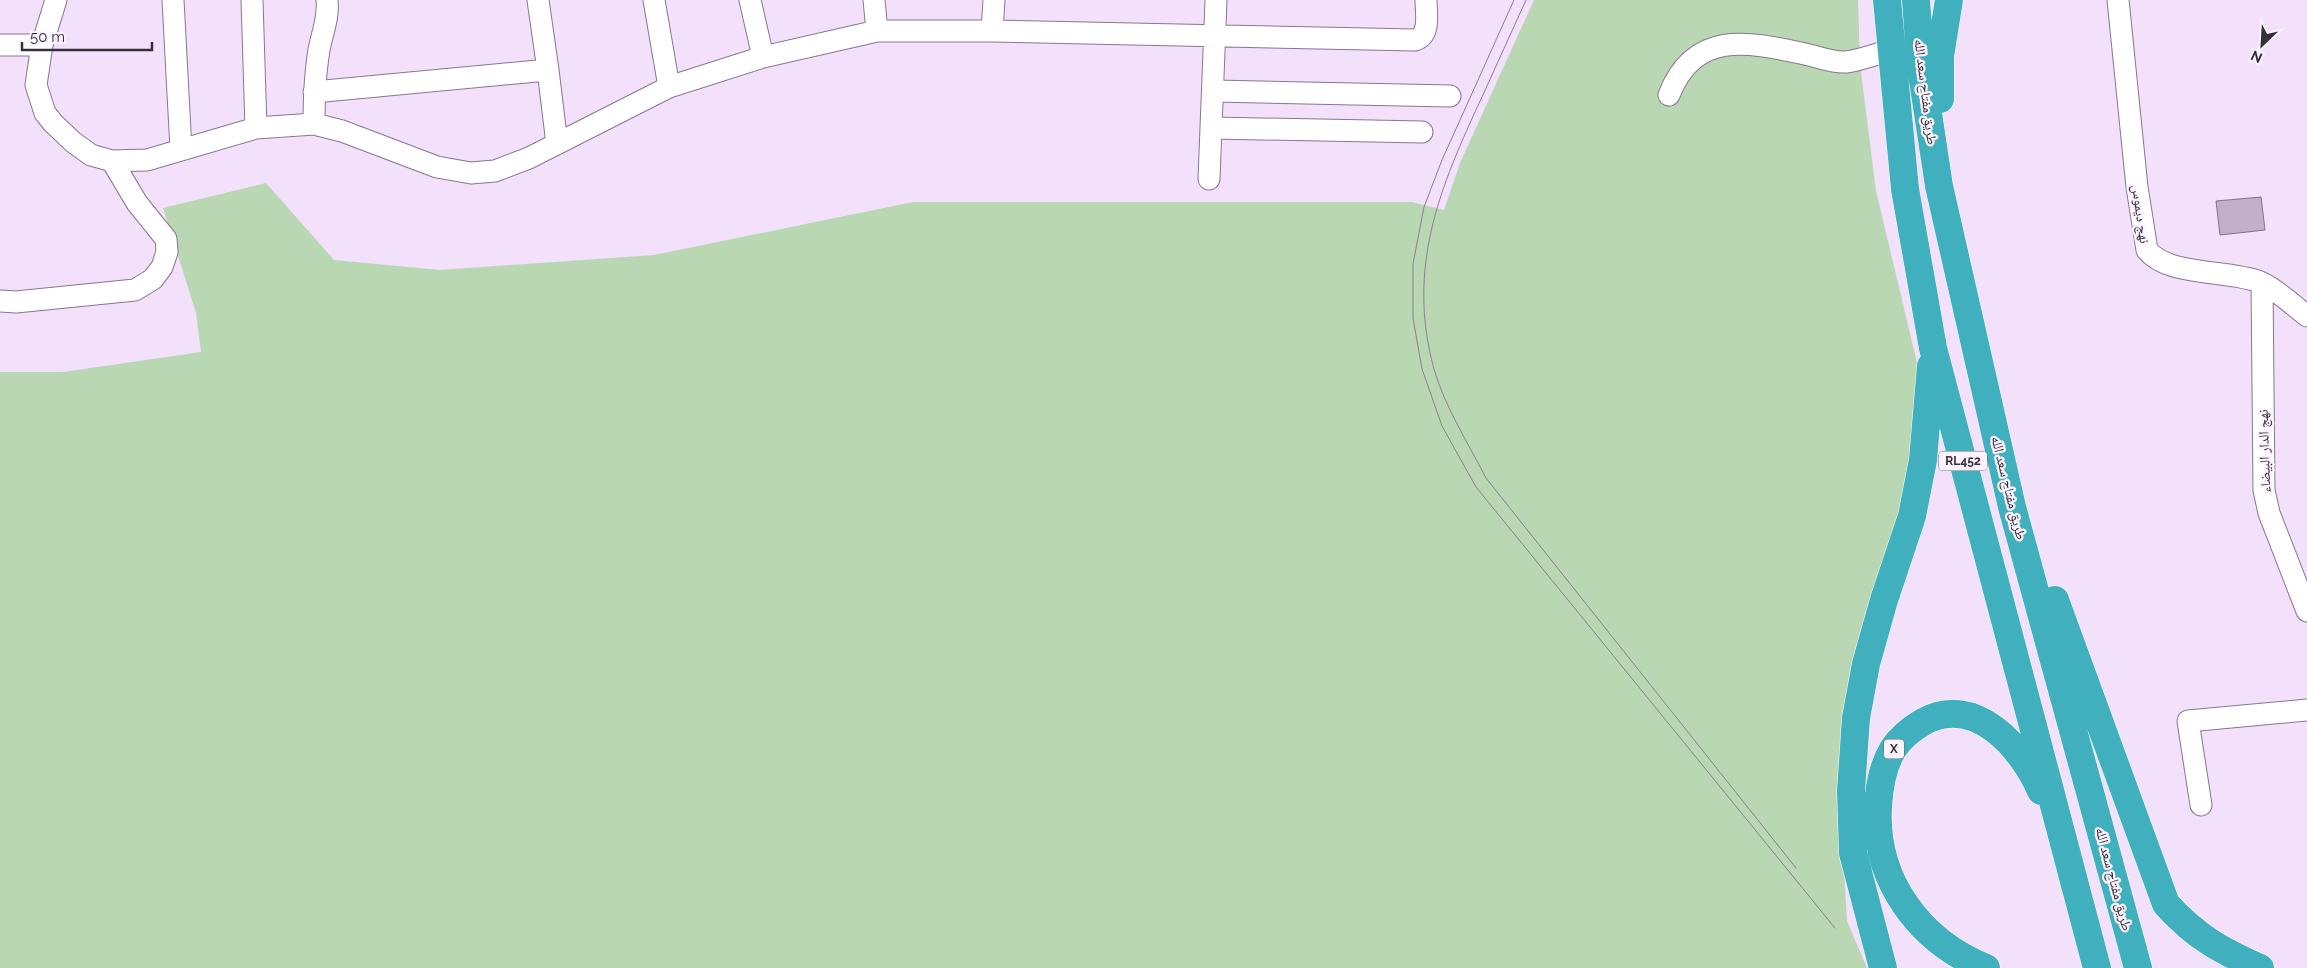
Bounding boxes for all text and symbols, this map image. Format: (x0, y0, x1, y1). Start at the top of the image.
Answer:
scale bar (22, 20, 152, 52)
north arrow (2237, 20, 2287, 70)
text: 50 m (30, 28, 65, 46)
street label: طريق مفتاح سعد الله (1910, 38, 1940, 146)
text: N (2248, 47, 2265, 66)
street label: نهج ديموس (2127, 184, 2153, 245)
street label: نهج الدار البيضاء (2255, 409, 2275, 493)
street label: طريق مفتاح سعد الله (1986, 434, 2030, 542)
road number: RL452 (1939, 452, 1987, 471)
road number: X (1884, 740, 1904, 759)
street label: طريق مفتاح سعد الله (2091, 826, 2135, 933)

